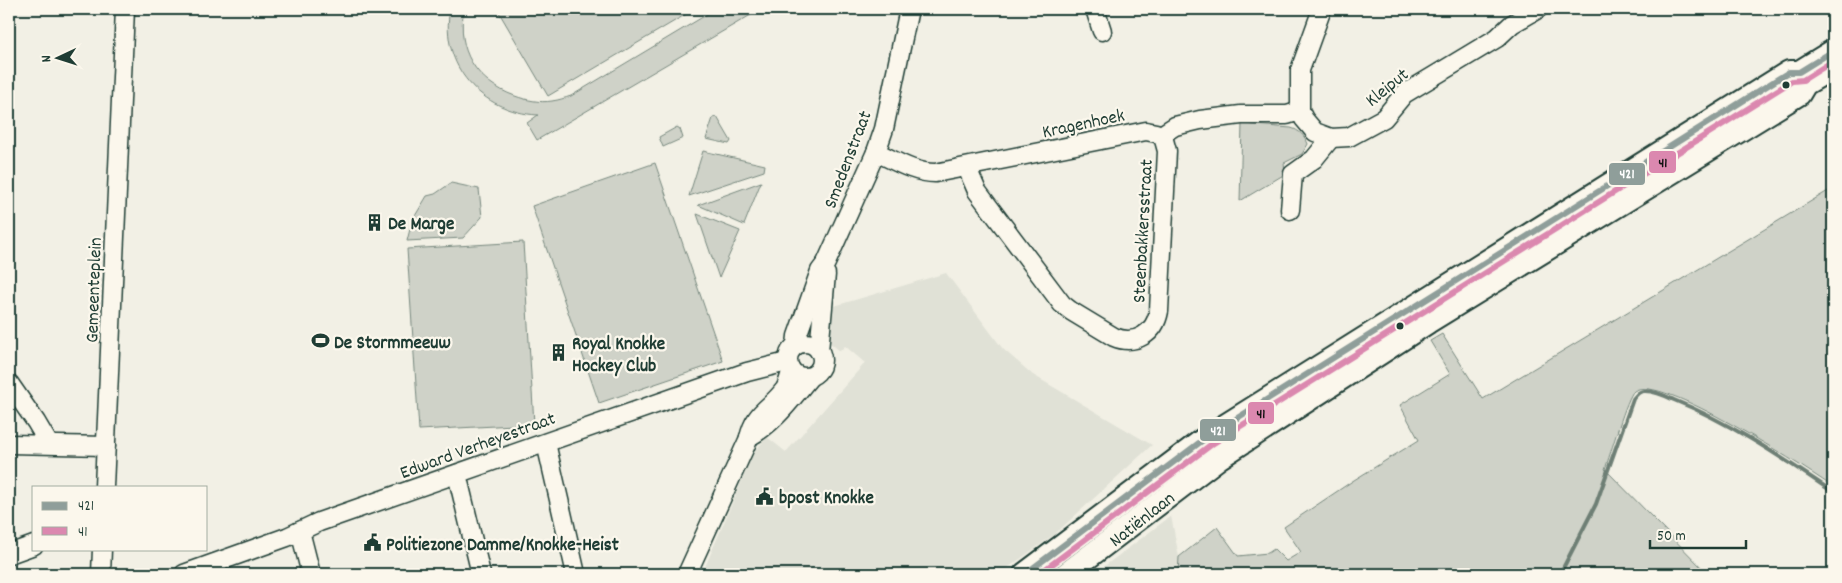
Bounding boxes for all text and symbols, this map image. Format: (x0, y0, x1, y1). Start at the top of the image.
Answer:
north arrow (32, 32, 82, 82)
text: N (37, 55, 57, 63)
street label: Kleiput (1361, 63, 1416, 115)
unlabelled marker (1781, 80, 1791, 90)
street label: Kragenhoek (1040, 103, 1128, 147)
street label: Smedenstraat (818, 107, 880, 213)
line badge: 41 (1648, 150, 1677, 174)
text: 41 (1659, 154, 1667, 174)
street label: Steenbakkersstraat (1127, 159, 1162, 304)
line badge: 421 (1608, 162, 1646, 186)
text: 421 (1620, 165, 1635, 185)
building icon: De Marge (364, 212, 384, 232)
place label: De Marge (388, 212, 454, 239)
street label: Gemeenteplein (80, 237, 111, 343)
unlabelled marker (1395, 321, 1405, 331)
sports icon: De Stormmeeuw (310, 331, 330, 351)
place label: De Stormmeeuw (334, 331, 451, 358)
place label: Royal Knokke Hockey Club (572, 332, 665, 381)
building icon: Royal Knokke Hockey Club (548, 343, 568, 363)
line badge: 41 (1247, 401, 1275, 425)
text: 41 (1257, 405, 1265, 425)
street label: Edward Verheyestraat (397, 407, 560, 488)
line badge: 421 (1199, 418, 1237, 442)
text: 421 (1211, 422, 1226, 442)
legend (32, 486, 208, 550)
public building icon: bpost Knokke (755, 486, 775, 506)
place label: bpost Knokke (779, 486, 874, 513)
street label: Natiënlaan (1105, 486, 1182, 555)
text: 421 (78, 496, 94, 518)
scale bar (1650, 518, 1746, 550)
text: 41 (78, 522, 88, 544)
text: 50 m (1657, 526, 1686, 548)
public building icon: Politiezone Damme/Knokke-Heist (362, 533, 382, 553)
place label: Politiezone Damme/Knokke-Heist (386, 533, 619, 560)

